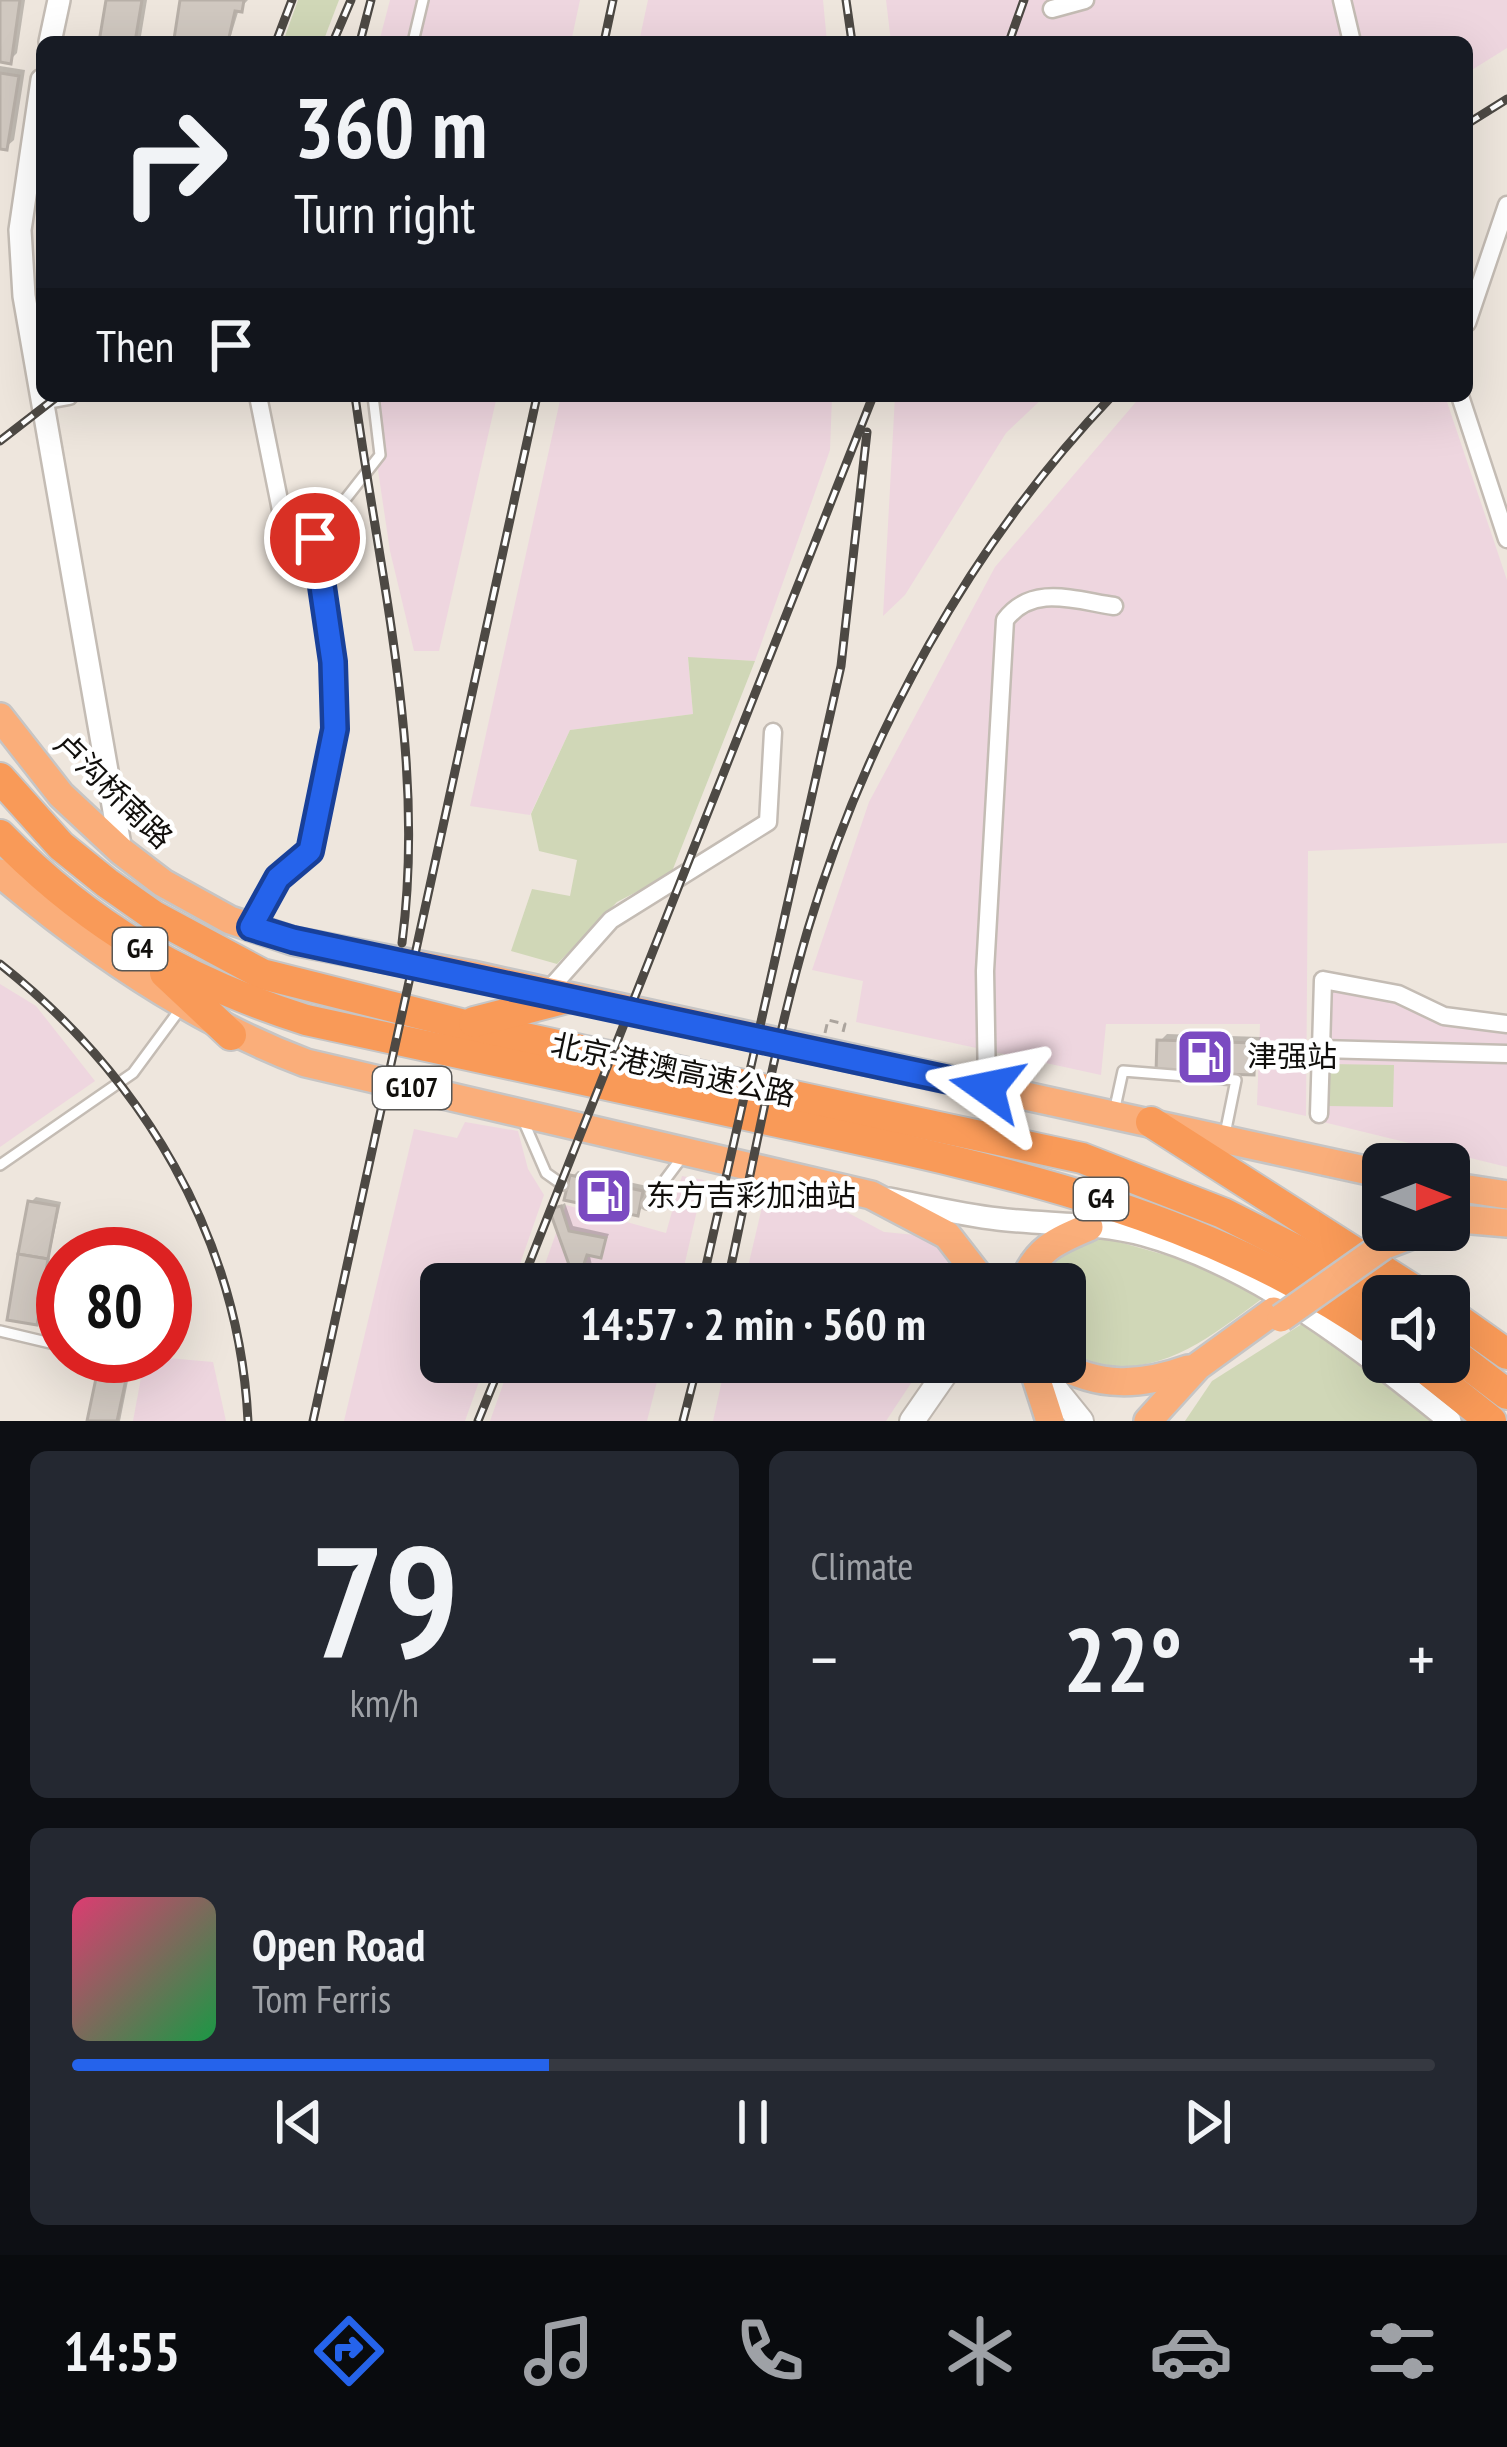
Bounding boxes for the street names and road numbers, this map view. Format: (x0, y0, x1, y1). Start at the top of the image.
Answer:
street label: 卢沟桥南路 (47, 724, 182, 856)
road number: G4 (113, 928, 167, 970)
street label: 北京-港澳高速公路 (548, 1024, 799, 1113)
road number: G107 (373, 1067, 451, 1109)
road number: G4 (1074, 1178, 1128, 1220)

